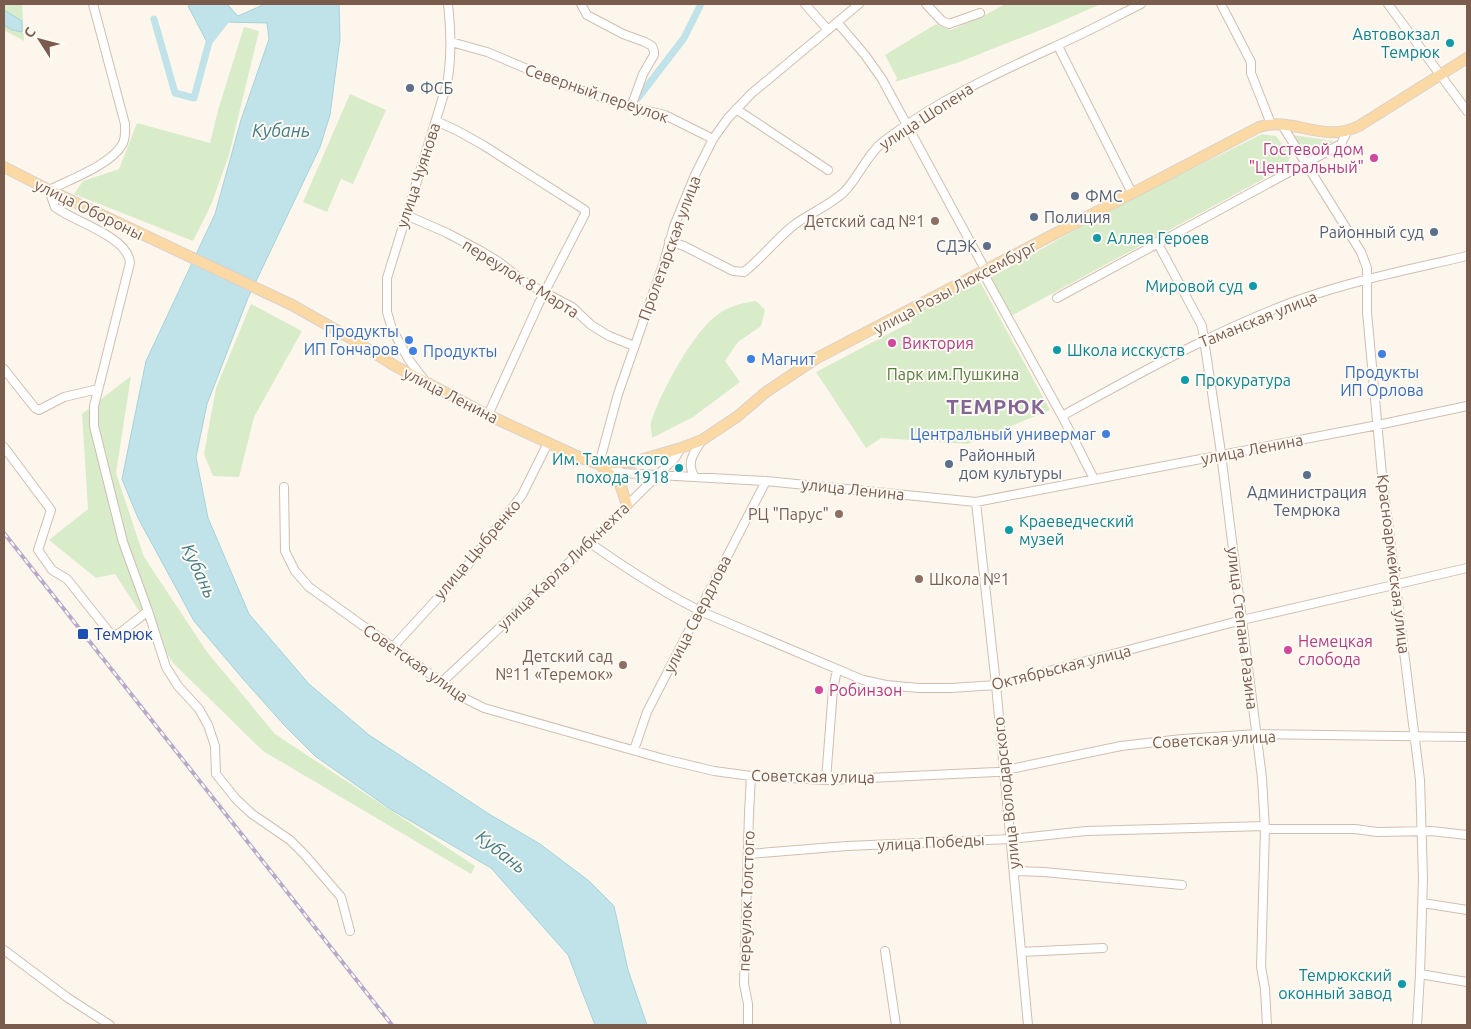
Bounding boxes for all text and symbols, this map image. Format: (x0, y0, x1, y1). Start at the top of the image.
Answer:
north arrow (15, 15, 65, 65)
text: С (20, 24, 39, 41)
place label: Автовокзал Темрюк (1353, 25, 1440, 61)
marker: Автовокзал Темрюк (1444, 37, 1456, 49)
street label: Северный переулок (523, 60, 671, 126)
place label: ФСБ (420, 79, 454, 97)
street label: улица Шопена (876, 79, 976, 153)
marker: ФСБ (404, 82, 416, 94)
water label: Кубань (252, 120, 310, 140)
street label: улица Чуянова (393, 120, 443, 230)
place label: Гостевой дом "Центральный" (1249, 140, 1364, 176)
marker: Гостевой дом "Центральный" (1368, 152, 1380, 164)
street label: Пролетарская улица (634, 173, 704, 323)
street label: улица Обороны (32, 175, 146, 243)
place label: ФМС (1085, 187, 1123, 205)
marker: ФМС (1069, 190, 1081, 202)
place label: Полиция (1044, 208, 1111, 226)
marker: Полиция (1028, 211, 1040, 223)
place label: Детский сад №1 (804, 212, 925, 230)
marker: Детский сад №1 (929, 215, 941, 227)
place label: Районный суд (1319, 223, 1424, 241)
marker: Районный суд (1428, 226, 1440, 238)
place label: Аллея Героев (1107, 229, 1209, 247)
marker: Аллея Героев (1091, 232, 1103, 244)
street label: переулок 8 Марта (460, 235, 582, 321)
street label: улица Розы Люксембург (870, 236, 1040, 338)
place label: СДЭК (936, 237, 977, 255)
marker: СДЭК (981, 240, 993, 252)
place label: Мировой суд (1145, 277, 1243, 295)
marker: Мировой суд (1247, 280, 1259, 292)
street label: Таманская улица (1196, 287, 1320, 351)
place label: Продукты ИП Гончаров (304, 322, 399, 358)
marker: Продукты ИП Гончаров (403, 334, 415, 346)
place label: Виктория (902, 334, 974, 352)
marker: Виктория (886, 337, 898, 349)
place label: Школа исскуств (1067, 341, 1185, 359)
place label: Продукты (423, 342, 498, 360)
marker: Школа исскуств (1051, 344, 1063, 356)
marker: Продукты (407, 345, 419, 357)
marker: Продукты ИП Орлова (1376, 348, 1388, 360)
place label: Магнит (761, 350, 816, 368)
marker: Магнит (745, 353, 757, 365)
street label: улица Ленина (401, 363, 501, 427)
place label: Продукты ИП Орлова (1340, 363, 1424, 399)
park label: Парк им.Пушкина (887, 365, 1019, 383)
place label: Прокуратура (1195, 371, 1291, 389)
marker: Прокуратура (1179, 374, 1191, 386)
district label: ТЕМРЮК (946, 394, 1046, 418)
place label: Центральный универмаг (910, 425, 1097, 443)
marker: Центральный универмаг (1100, 428, 1112, 440)
street label: улица Ленина (1199, 430, 1305, 468)
place label: Районный дом культуры (959, 446, 1062, 482)
place label: Им. Таманского похода 1918 (552, 450, 669, 486)
marker: Районный дом культуры (943, 458, 955, 470)
marker: Им. Таманского похода 1918 (673, 462, 685, 474)
marker: Администрация Темрюка (1301, 469, 1313, 481)
street label: Красноармейская улица (1374, 473, 1414, 655)
street label: улица Ленина (800, 475, 906, 503)
place label: Администрация Темрюка (1247, 483, 1367, 519)
street label: улица Цыбренко (430, 495, 524, 603)
street label: улица Карла Либкнехта (494, 498, 632, 634)
place label: РЦ "Парус" (748, 505, 829, 523)
marker: РЦ "Парус" (833, 508, 845, 520)
place label: Краеведческий музей (1019, 512, 1134, 548)
marker: Краеведческий музей (1003, 524, 1015, 536)
water label: Кубань (179, 540, 221, 601)
street label: улица Степана Разина (1224, 546, 1262, 710)
street label: улица Свердлова (660, 552, 734, 676)
place label: Школа №1 (929, 570, 1010, 588)
marker: Школа №1 (913, 573, 925, 585)
street label: Советская улица (360, 620, 472, 706)
place label: Темрюк (94, 625, 153, 643)
marker: Темрюк (76, 627, 90, 641)
place label: Немецкая слобода (1298, 632, 1373, 668)
street label: Октябрьская улица (989, 641, 1133, 693)
marker: Немецкая слобода (1282, 644, 1294, 656)
place label: Детский сад №11 «Теремок» (495, 647, 613, 683)
marker: Детский сад №11 «Теремок» (617, 659, 629, 671)
place label: Робинзон (829, 681, 902, 699)
marker: Робинзон (813, 684, 825, 696)
street label: улица Володарского (989, 716, 1023, 870)
street label: Советская улица (1152, 727, 1276, 751)
street label: Советская улица (751, 766, 875, 786)
water label: Кубань (473, 825, 531, 877)
street label: переулок Толстого (735, 830, 757, 972)
street label: улица Победы (877, 830, 985, 854)
place label: Темрюкский оконный завод (1278, 966, 1392, 1002)
marker: Темрюкский оконный завод (1396, 978, 1408, 990)

